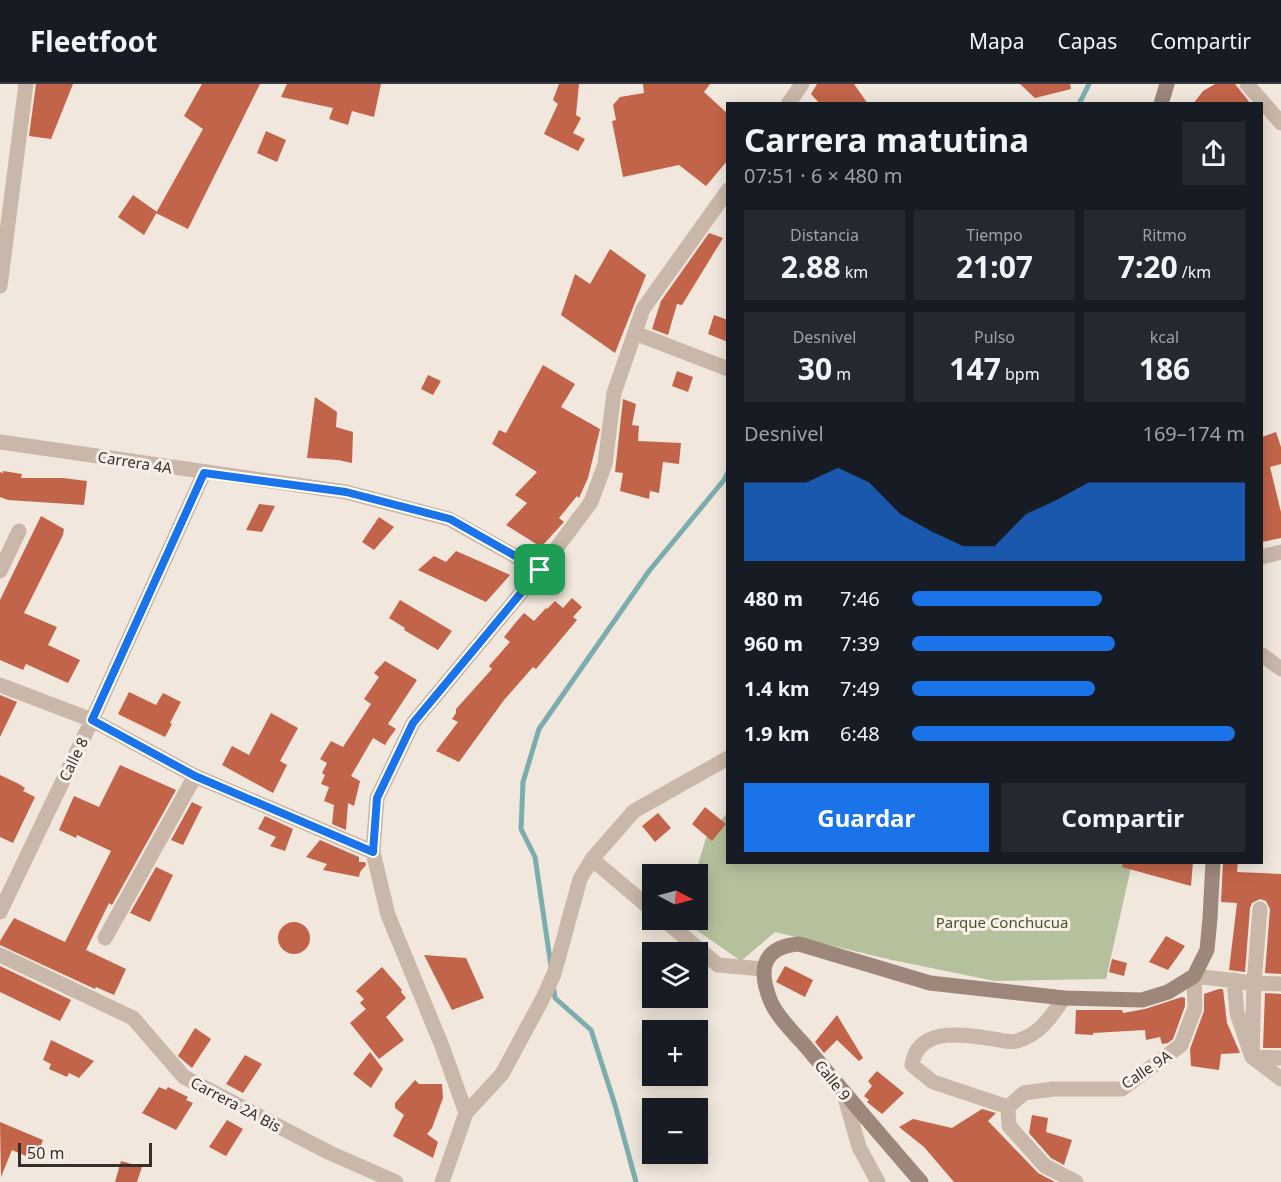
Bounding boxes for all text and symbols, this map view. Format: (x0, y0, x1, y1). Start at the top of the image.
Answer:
text: Fleetfoot (30, 22, 157, 60)
text: Mapa (969, 27, 1025, 55)
text: Capas (1058, 27, 1117, 55)
text: Compartir (1150, 27, 1251, 55)
text: Carrera matutina (744, 117, 1029, 162)
button: share (1182, 122, 1245, 185)
text: 07:51 · 6 × 480 m (744, 162, 902, 189)
text: Distancia (790, 224, 859, 246)
text: Tiempo (966, 224, 1023, 246)
text: Ritmo (1142, 224, 1187, 246)
text: 2.88 (781, 246, 841, 287)
text: 21:07 (956, 246, 1033, 287)
text: 7:20 (1118, 246, 1178, 287)
text: km (841, 261, 868, 283)
text: /km (1178, 261, 1211, 283)
text: Desnivel (793, 326, 856, 348)
text: Pulso (974, 326, 1015, 348)
text: kcal (1150, 326, 1179, 348)
text: 30 (798, 348, 832, 389)
text: 147 (949, 348, 1001, 389)
text: 186 (1139, 348, 1190, 389)
text: m (832, 363, 851, 385)
text: bpm (1001, 363, 1040, 385)
text: Desnivel (744, 420, 824, 447)
text: 169–174 m (1142, 420, 1245, 447)
street label: Carrera 4A (96, 446, 174, 478)
pin (514, 544, 565, 595)
icon: arrive (523, 553, 556, 586)
text: 480 m (744, 585, 803, 612)
text: 7:46 (840, 585, 880, 612)
text: 960 m (744, 630, 803, 657)
text: 7:39 (840, 630, 880, 657)
text: 1.4 km (744, 675, 810, 702)
text: 7:49 (840, 675, 880, 702)
text: 1.9 km (744, 720, 810, 747)
text: 6:48 (840, 720, 880, 747)
street label: Calle 8 (54, 734, 92, 784)
button: Guardar (744, 783, 989, 852)
button: Compartir (1001, 783, 1245, 852)
north arrow (642, 864, 708, 930)
map controls (642, 864, 708, 1164)
park label: Parque Conchucua (936, 912, 1068, 932)
button: layers (642, 942, 708, 1008)
button: + (642, 1020, 708, 1086)
street label: Calle 9A (1117, 1045, 1175, 1093)
street label: Calle 9 (811, 1056, 855, 1104)
street label: Carrera 2A Bis (187, 1072, 285, 1136)
button: − (642, 1098, 708, 1164)
scale bar (18, 1140, 152, 1168)
text: 50 m (27, 1142, 64, 1164)

